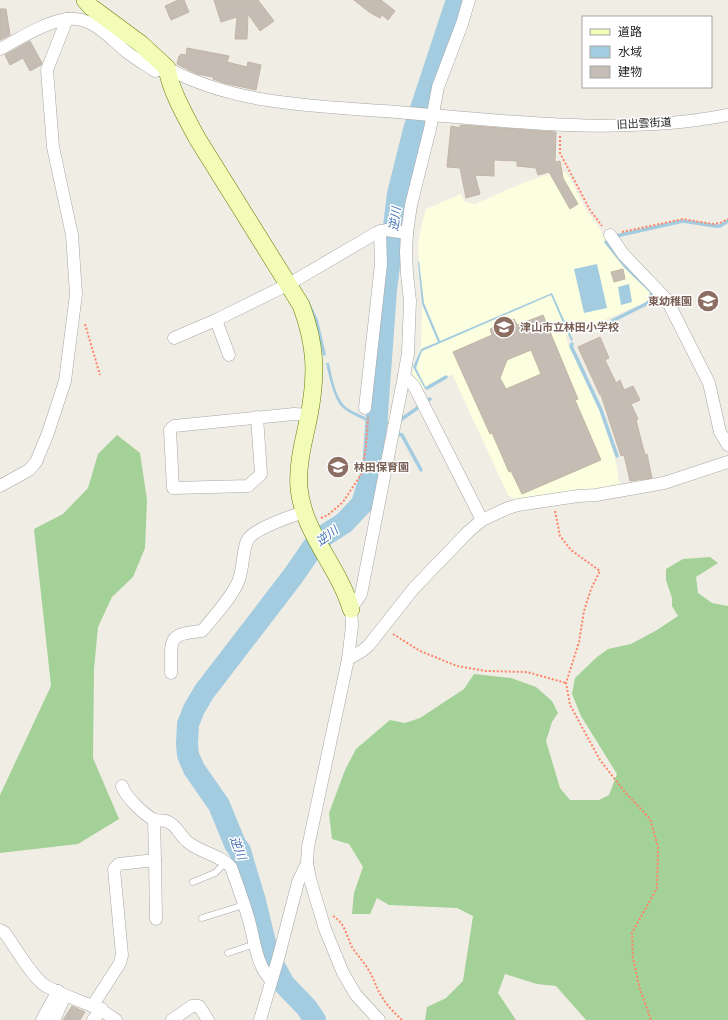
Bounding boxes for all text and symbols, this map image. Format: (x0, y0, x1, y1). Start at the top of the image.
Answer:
legend (582, 16, 712, 88)
text: 道路 (618, 23, 642, 40)
text: 水域 (618, 43, 642, 60)
text: 建物 (618, 63, 642, 80)
street label: 旧出雲街道 (616, 114, 672, 131)
water label: 逆川 (385, 204, 405, 232)
school or university icon: 東幼稚園 (695, 288, 721, 314)
place label: 東幼稚園 (648, 293, 692, 308)
school or university icon: 津山市立林田小学校 (491, 314, 517, 340)
place label: 津山市立林田小学校 (520, 319, 619, 334)
school or university icon: 林田保育園 (325, 454, 351, 480)
place label: 林田保育園 (354, 459, 409, 474)
water label: 逆川 (312, 520, 343, 550)
water label: 逆川 (226, 834, 251, 864)

